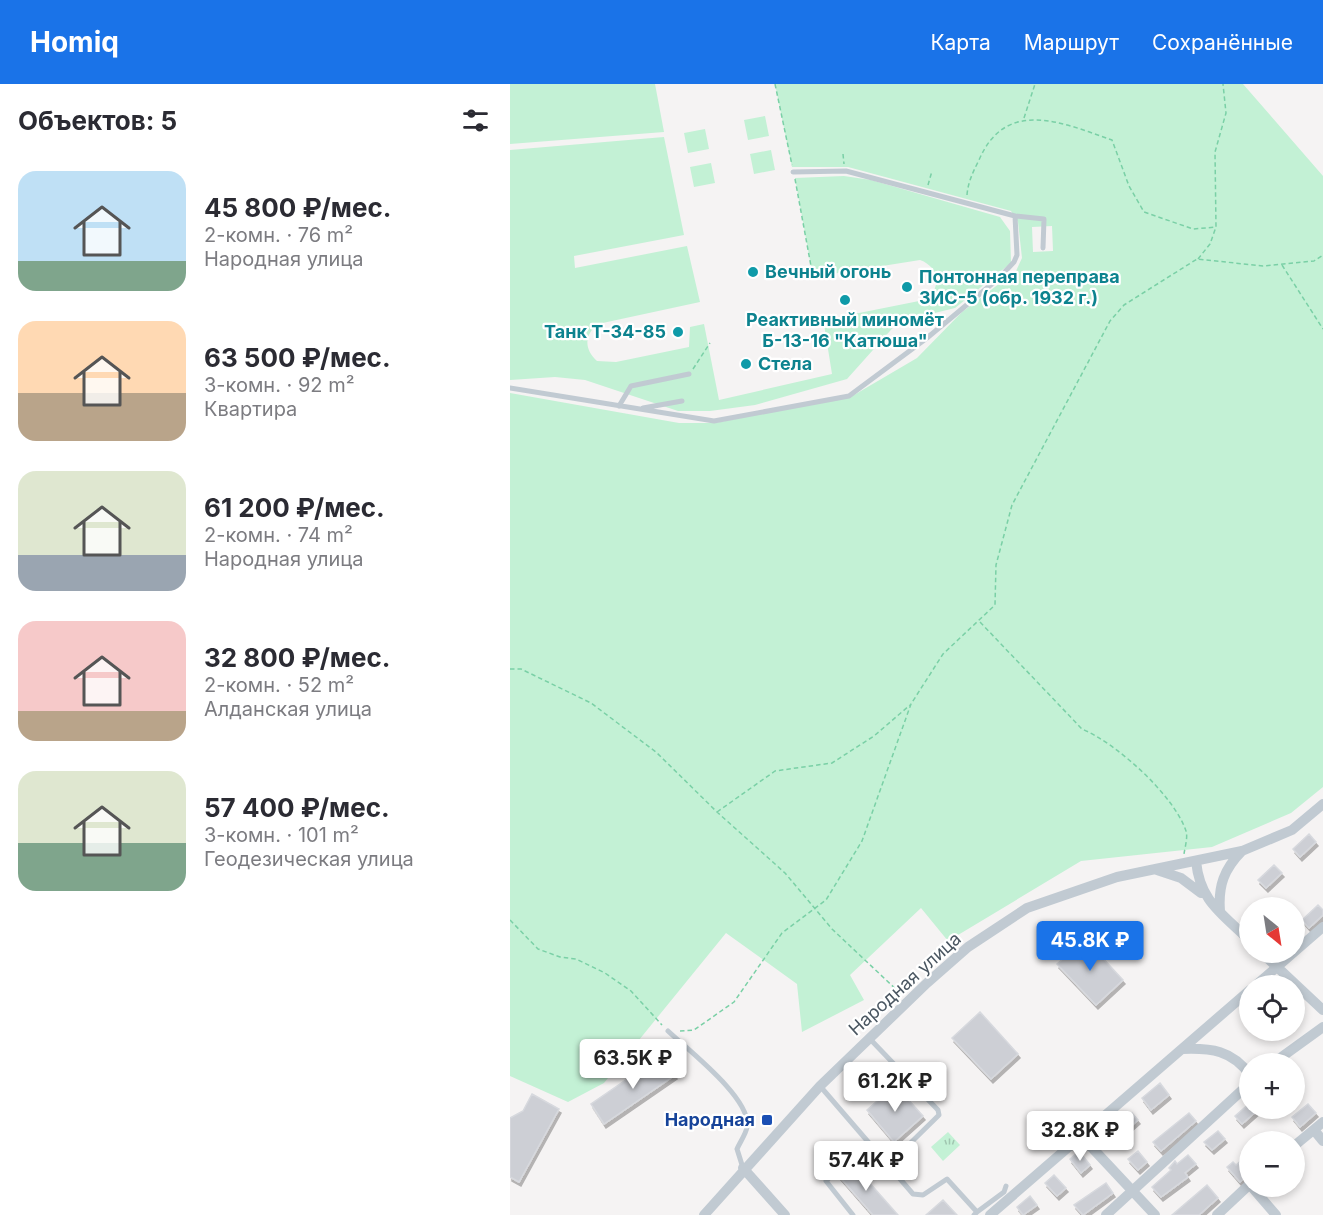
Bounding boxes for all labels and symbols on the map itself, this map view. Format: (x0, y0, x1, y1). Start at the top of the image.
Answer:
place label: Вечный огонь (765, 261, 891, 282)
marker: Вечный огонь (746, 265, 760, 279)
place label: Понтонная переправа ЗИС-5 (обр. 1932 г.) (919, 266, 1120, 308)
marker: Понтонная переправа ЗИС-5 (обр. 1932 г.) (900, 280, 914, 294)
marker: Реактивный миномёт Б-13-16 "Катюша" (838, 293, 852, 307)
place label: Реактивный миномёт Б-13-16 "Катюша" (746, 309, 944, 351)
place label: Танк Т-34-85 (544, 321, 666, 342)
marker: Танк Т-34-85 (671, 325, 685, 339)
place label: Стела (758, 353, 812, 374)
marker: Стела (739, 357, 753, 371)
north arrow (1239, 897, 1305, 963)
pin: 45.8K ₽ (1035, 921, 1145, 972)
street label: Народная улица (844, 928, 965, 1039)
pin: 63.5K ₽ (578, 1039, 688, 1090)
pin: 61.2K ₽ (840, 1062, 950, 1113)
place label: Народная (665, 1109, 755, 1130)
pin: 32.8K ₽ (1025, 1111, 1135, 1162)
marker: Народная (760, 1113, 774, 1127)
pin: 57.4K ₽ (811, 1141, 921, 1192)

